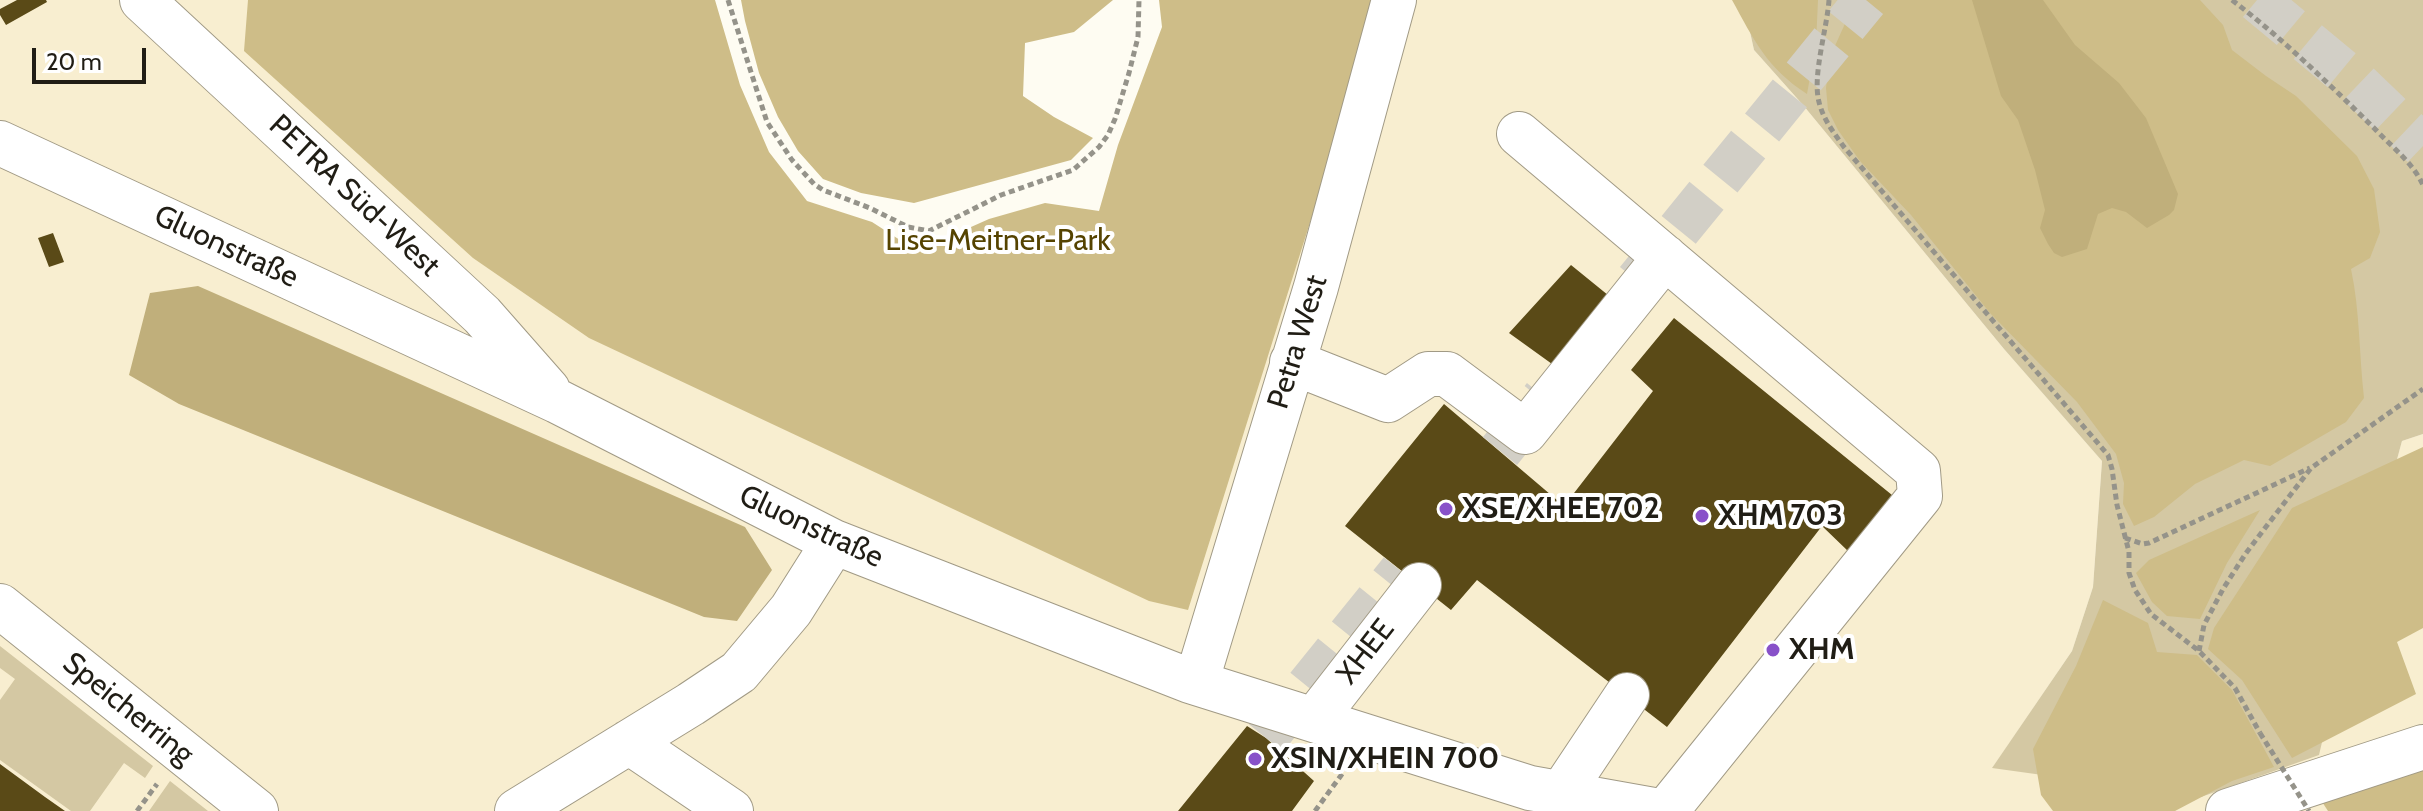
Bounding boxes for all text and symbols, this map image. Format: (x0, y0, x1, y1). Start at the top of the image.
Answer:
scale bar (36, 32, 150, 82)
text: 20 m (46, 47, 102, 76)
street label: PETRA Süd-West (261, 108, 447, 284)
street label: Gluonstraße (148, 198, 304, 296)
park label: Lise-Meitner-Park (885, 223, 1111, 259)
street label: Petra West (1261, 271, 1335, 413)
street label: Gluonstraße (733, 478, 889, 576)
place label: XSE/XHEE 702 (1462, 491, 1660, 527)
place label: XHM 703 (1718, 498, 1843, 534)
marker: XSE/XHEE 702 (1437, 500, 1455, 518)
marker: XHM 703 (1693, 507, 1711, 525)
street label: XHEE (1330, 612, 1402, 692)
place label: XHM (1789, 632, 1855, 668)
marker: XHM (1764, 641, 1782, 659)
street label: Speicherring (55, 645, 201, 773)
place label: XSIN/XHEIN 700 (1271, 741, 1499, 777)
marker: XSIN/XHEIN 700 (1246, 750, 1264, 768)

